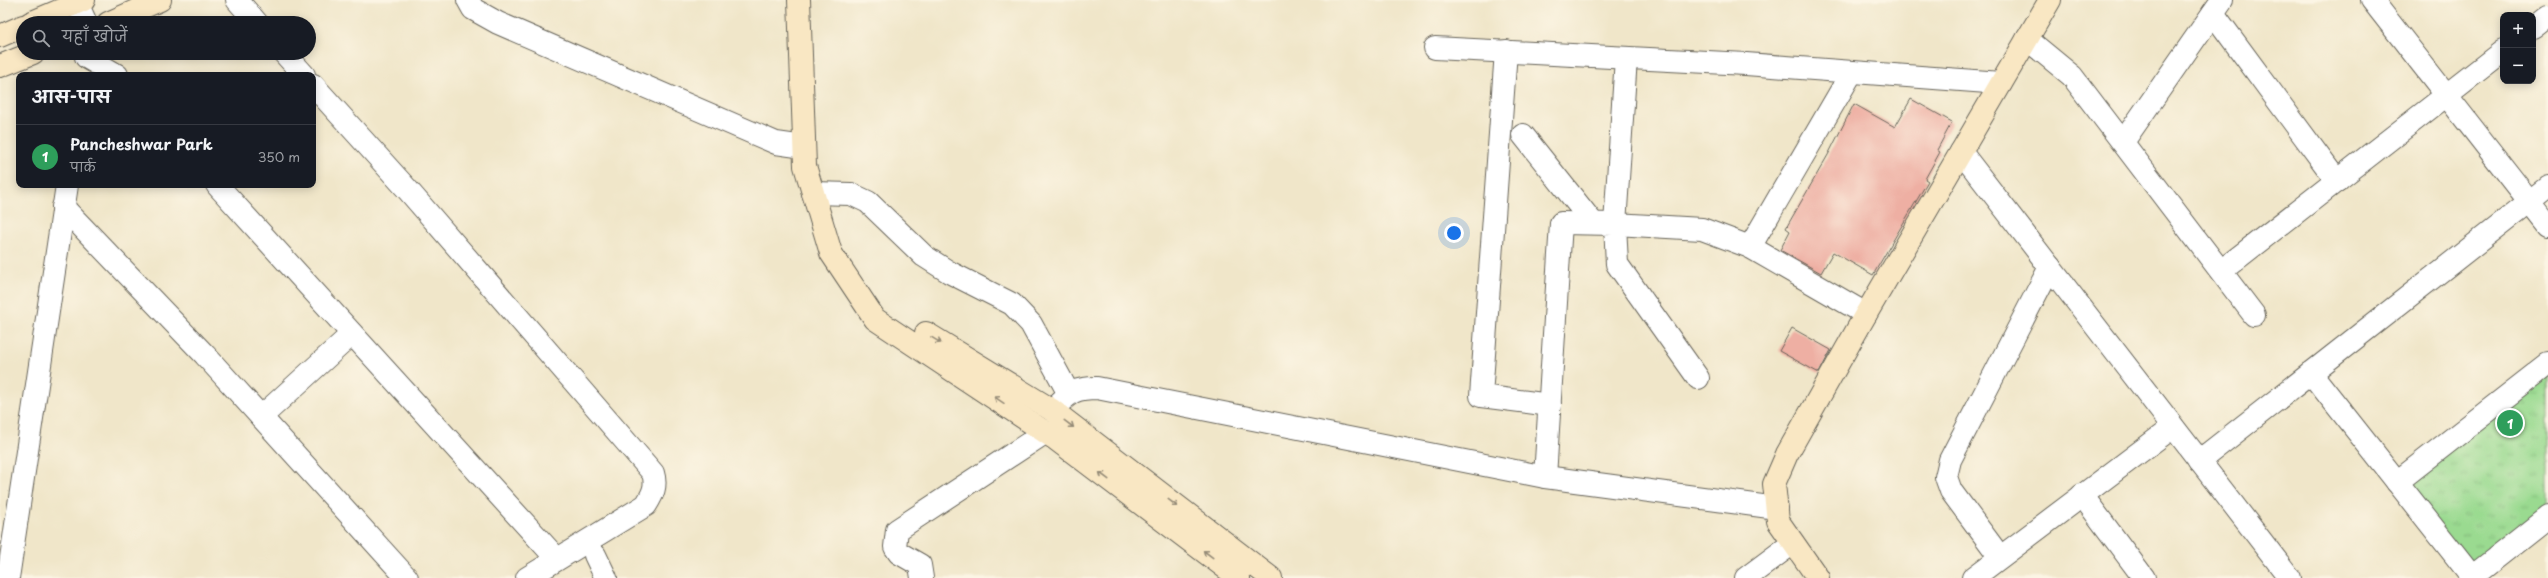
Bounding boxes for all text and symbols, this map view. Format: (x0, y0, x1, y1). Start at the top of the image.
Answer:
map controls (2500, 12, 2536, 84)
button: + (2500, 12, 2536, 48)
search box (16, 16, 316, 60)
text: यहाँ खोजें (62, 24, 128, 47)
icon: search (30, 27, 52, 49)
button: − (2500, 48, 2536, 84)
text: आस-पास (32, 83, 111, 109)
text: Pancheshwar Park (70, 132, 213, 155)
text: 1 (42, 147, 48, 166)
text: 350 m (258, 147, 300, 166)
text: पार्क (70, 157, 96, 176)
your location (1444, 223, 1464, 243)
one-way arrow (930, 336, 942, 344)
one-way arrow (994, 396, 1005, 404)
pin: 1 (2497, 408, 2523, 438)
one-way arrow (1064, 420, 1075, 428)
one-way arrow (1099, 472, 1110, 480)
one-way arrow (1167, 499, 1178, 507)
one-way arrow (1203, 550, 1214, 559)

